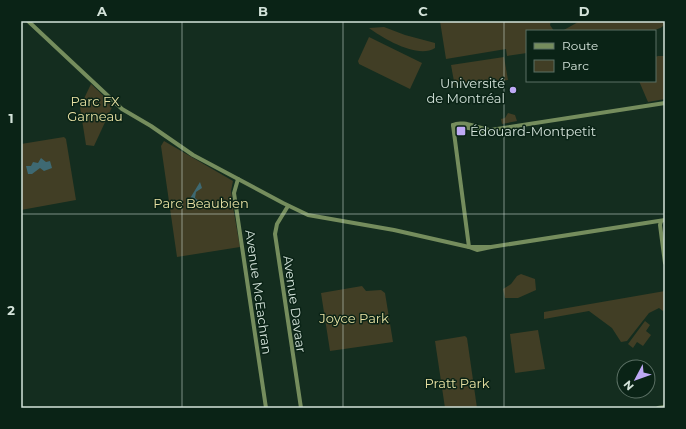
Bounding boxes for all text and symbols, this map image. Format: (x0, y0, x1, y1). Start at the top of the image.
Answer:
text: A (96, 3, 108, 19)
text: B (258, 3, 268, 19)
text: C (418, 3, 428, 19)
text: D (579, 3, 590, 19)
legend (526, 30, 656, 82)
text: Route (562, 38, 598, 53)
text: Parc (562, 58, 589, 73)
place label: Université de Montréal (426, 75, 505, 106)
marker: Université de Montréal (508, 85, 518, 95)
park label: Parc FX Garneau (67, 93, 123, 124)
text: 1 (8, 110, 14, 126)
place label: Édouard-Montpetit (470, 123, 596, 139)
marker: Édouard-Montpetit (455, 125, 467, 137)
park label: Parc Beaubien (153, 195, 249, 211)
street label: Avenue McEachran (242, 229, 276, 355)
street label: Avenue Davaar (280, 254, 310, 354)
text: 2 (7, 302, 15, 318)
park label: Joyce Park (318, 310, 389, 326)
north arrow (616, 359, 656, 399)
park label: Pratt Park (425, 375, 490, 391)
text: N (620, 378, 637, 394)

